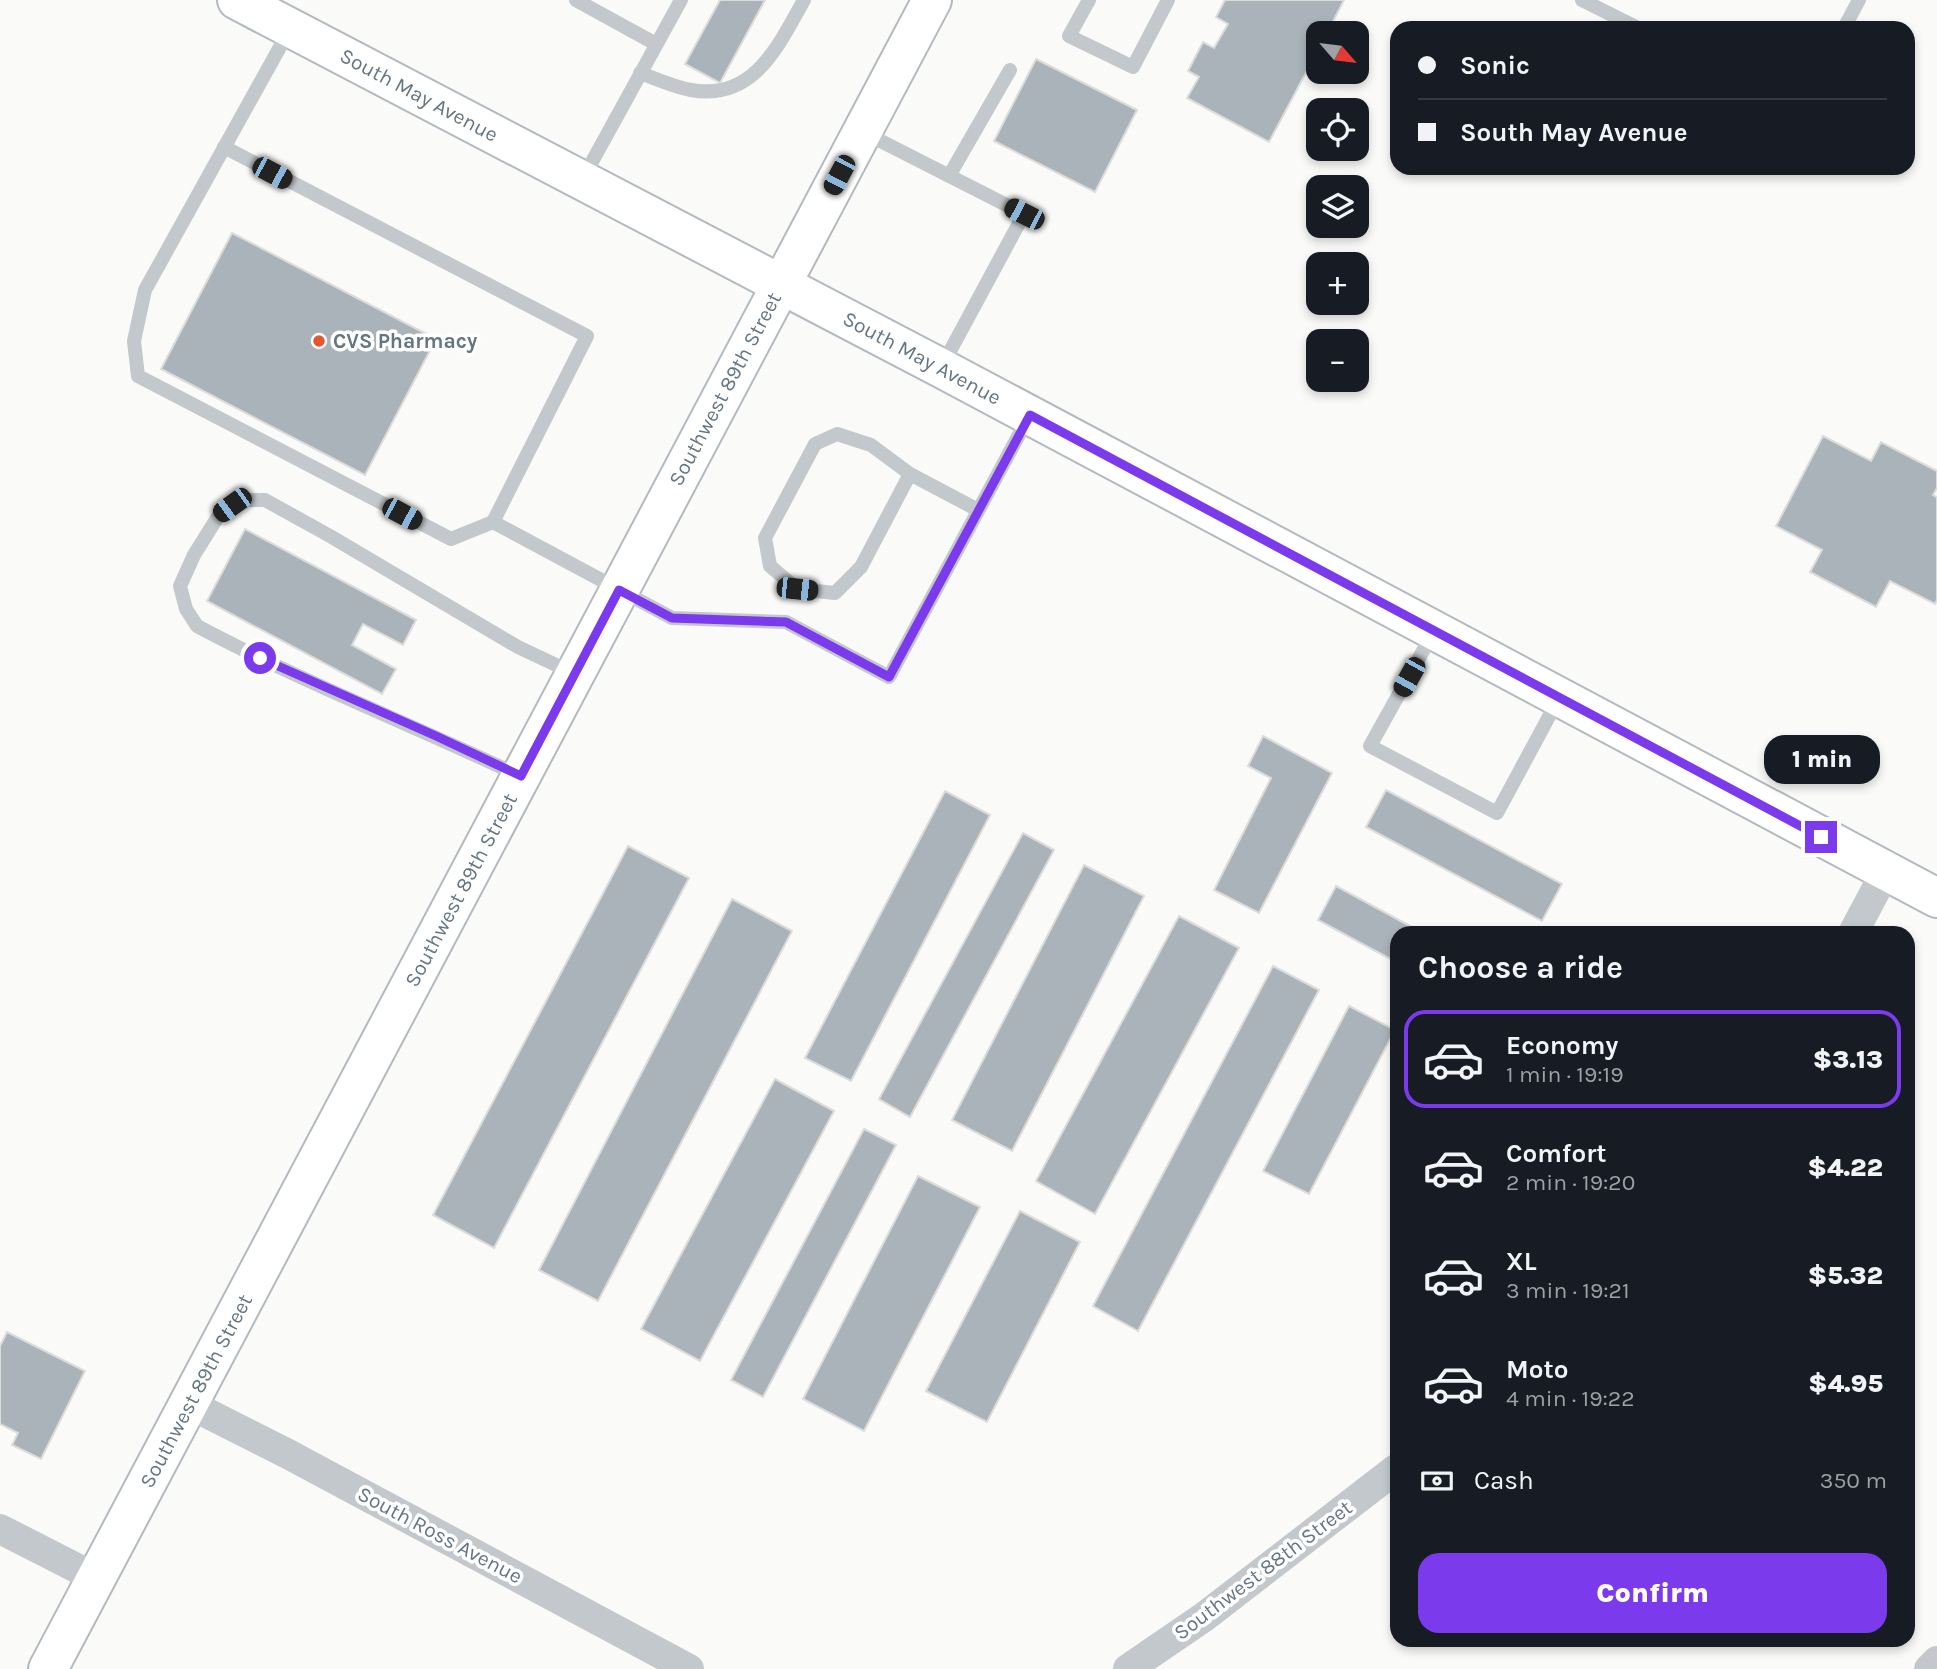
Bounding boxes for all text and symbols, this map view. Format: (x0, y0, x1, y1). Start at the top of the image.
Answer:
north arrow (1306, 21, 1368, 84)
map controls (1306, 21, 1369, 392)
street label: South May Avenue (336, 43, 502, 147)
text: Sonic (1460, 50, 1530, 81)
button: locate (1306, 98, 1369, 161)
text: South May Avenue (1460, 117, 1688, 148)
car (820, 152, 859, 198)
car (249, 154, 296, 192)
button: layers (1306, 175, 1369, 238)
car (1001, 195, 1048, 233)
button: + (1306, 252, 1369, 315)
street label: Southwest 89th Street (664, 288, 786, 490)
street label: South May Avenue (839, 306, 1005, 410)
place label: CVS Pharmacy (333, 329, 478, 353)
button: − (1306, 329, 1369, 392)
marker: CVS Pharmacy (311, 333, 327, 349)
car (209, 484, 256, 526)
car (379, 495, 426, 533)
car (776, 576, 819, 602)
route start (244, 642, 276, 674)
car (1390, 654, 1429, 700)
callout: 1 min (1763, 736, 1879, 784)
text: 1 min (1792, 746, 1852, 773)
street label: Southwest 89th Street (400, 789, 522, 991)
route end (1805, 821, 1837, 853)
text: Choose a ride (1418, 949, 1623, 986)
icon: car (1422, 1028, 1485, 1091)
text: Economy (1506, 1030, 1618, 1061)
text: $3.13 (1813, 1044, 1883, 1075)
text: 1 min · 19:19 (1506, 1061, 1624, 1088)
icon: car (1422, 1136, 1485, 1199)
text: Comfort (1506, 1138, 1607, 1169)
text: $4.22 (1808, 1152, 1883, 1183)
text: 2 min · 19:20 (1506, 1169, 1635, 1196)
icon: car (1422, 1244, 1485, 1307)
text: XL (1506, 1246, 1537, 1277)
text: $5.32 (1808, 1260, 1883, 1291)
text: 3 min · 19:21 (1506, 1277, 1630, 1304)
street label: Southwest 89th Street (135, 1290, 257, 1492)
icon: car (1422, 1352, 1485, 1415)
text: Moto (1506, 1354, 1568, 1385)
text: $4.95 (1808, 1368, 1883, 1399)
text: 4 min · 19:22 (1506, 1385, 1635, 1412)
icon: cash (1418, 1462, 1456, 1500)
text: Cash (1474, 1465, 1534, 1496)
text: 350 m (1820, 1467, 1887, 1494)
street label: South Ross Avenue (354, 1481, 526, 1589)
street label: Southwest 88th Street (1169, 1495, 1357, 1645)
button: Confirm (1418, 1553, 1887, 1633)

